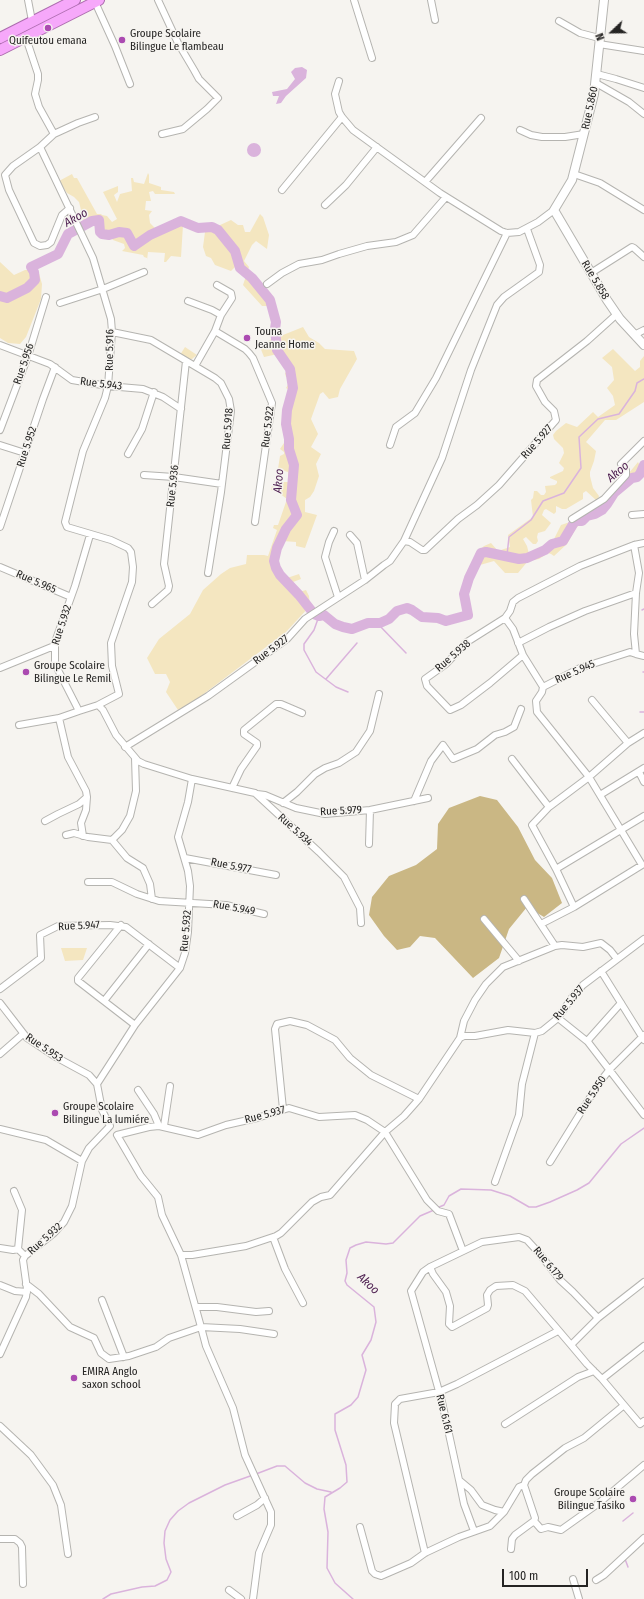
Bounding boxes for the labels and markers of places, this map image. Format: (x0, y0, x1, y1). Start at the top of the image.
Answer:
marker: Quifeutou emana (43, 23, 53, 33)
place label: Groupe Scolaire Bilingue Le flambeau (130, 27, 224, 53)
place label: Quifeutou emana (9, 34, 87, 48)
marker: Groupe Scolaire Bilingue Le flambeau (117, 35, 127, 45)
place label: Touna Jeanne Home (255, 325, 315, 351)
marker: Touna Jeanne Home (242, 333, 252, 343)
place label: Groupe Scolaire Bilingue Le Remil (34, 659, 111, 685)
marker: Groupe Scolaire Bilingue Le Remil (21, 667, 31, 677)
place label: Groupe Scolaire Bilingue La lumiére (63, 1100, 149, 1126)
marker: Groupe Scolaire Bilingue La lumiére (50, 1108, 60, 1118)
place label: EMIRA Anglo saxon school (82, 1365, 141, 1391)
marker: EMIRA Anglo saxon school (69, 1373, 79, 1383)
place label: Groupe Scolaire Bilingue Tasiko (554, 1486, 625, 1512)
marker: Groupe Scolaire Bilingue Tasiko (628, 1494, 638, 1504)

